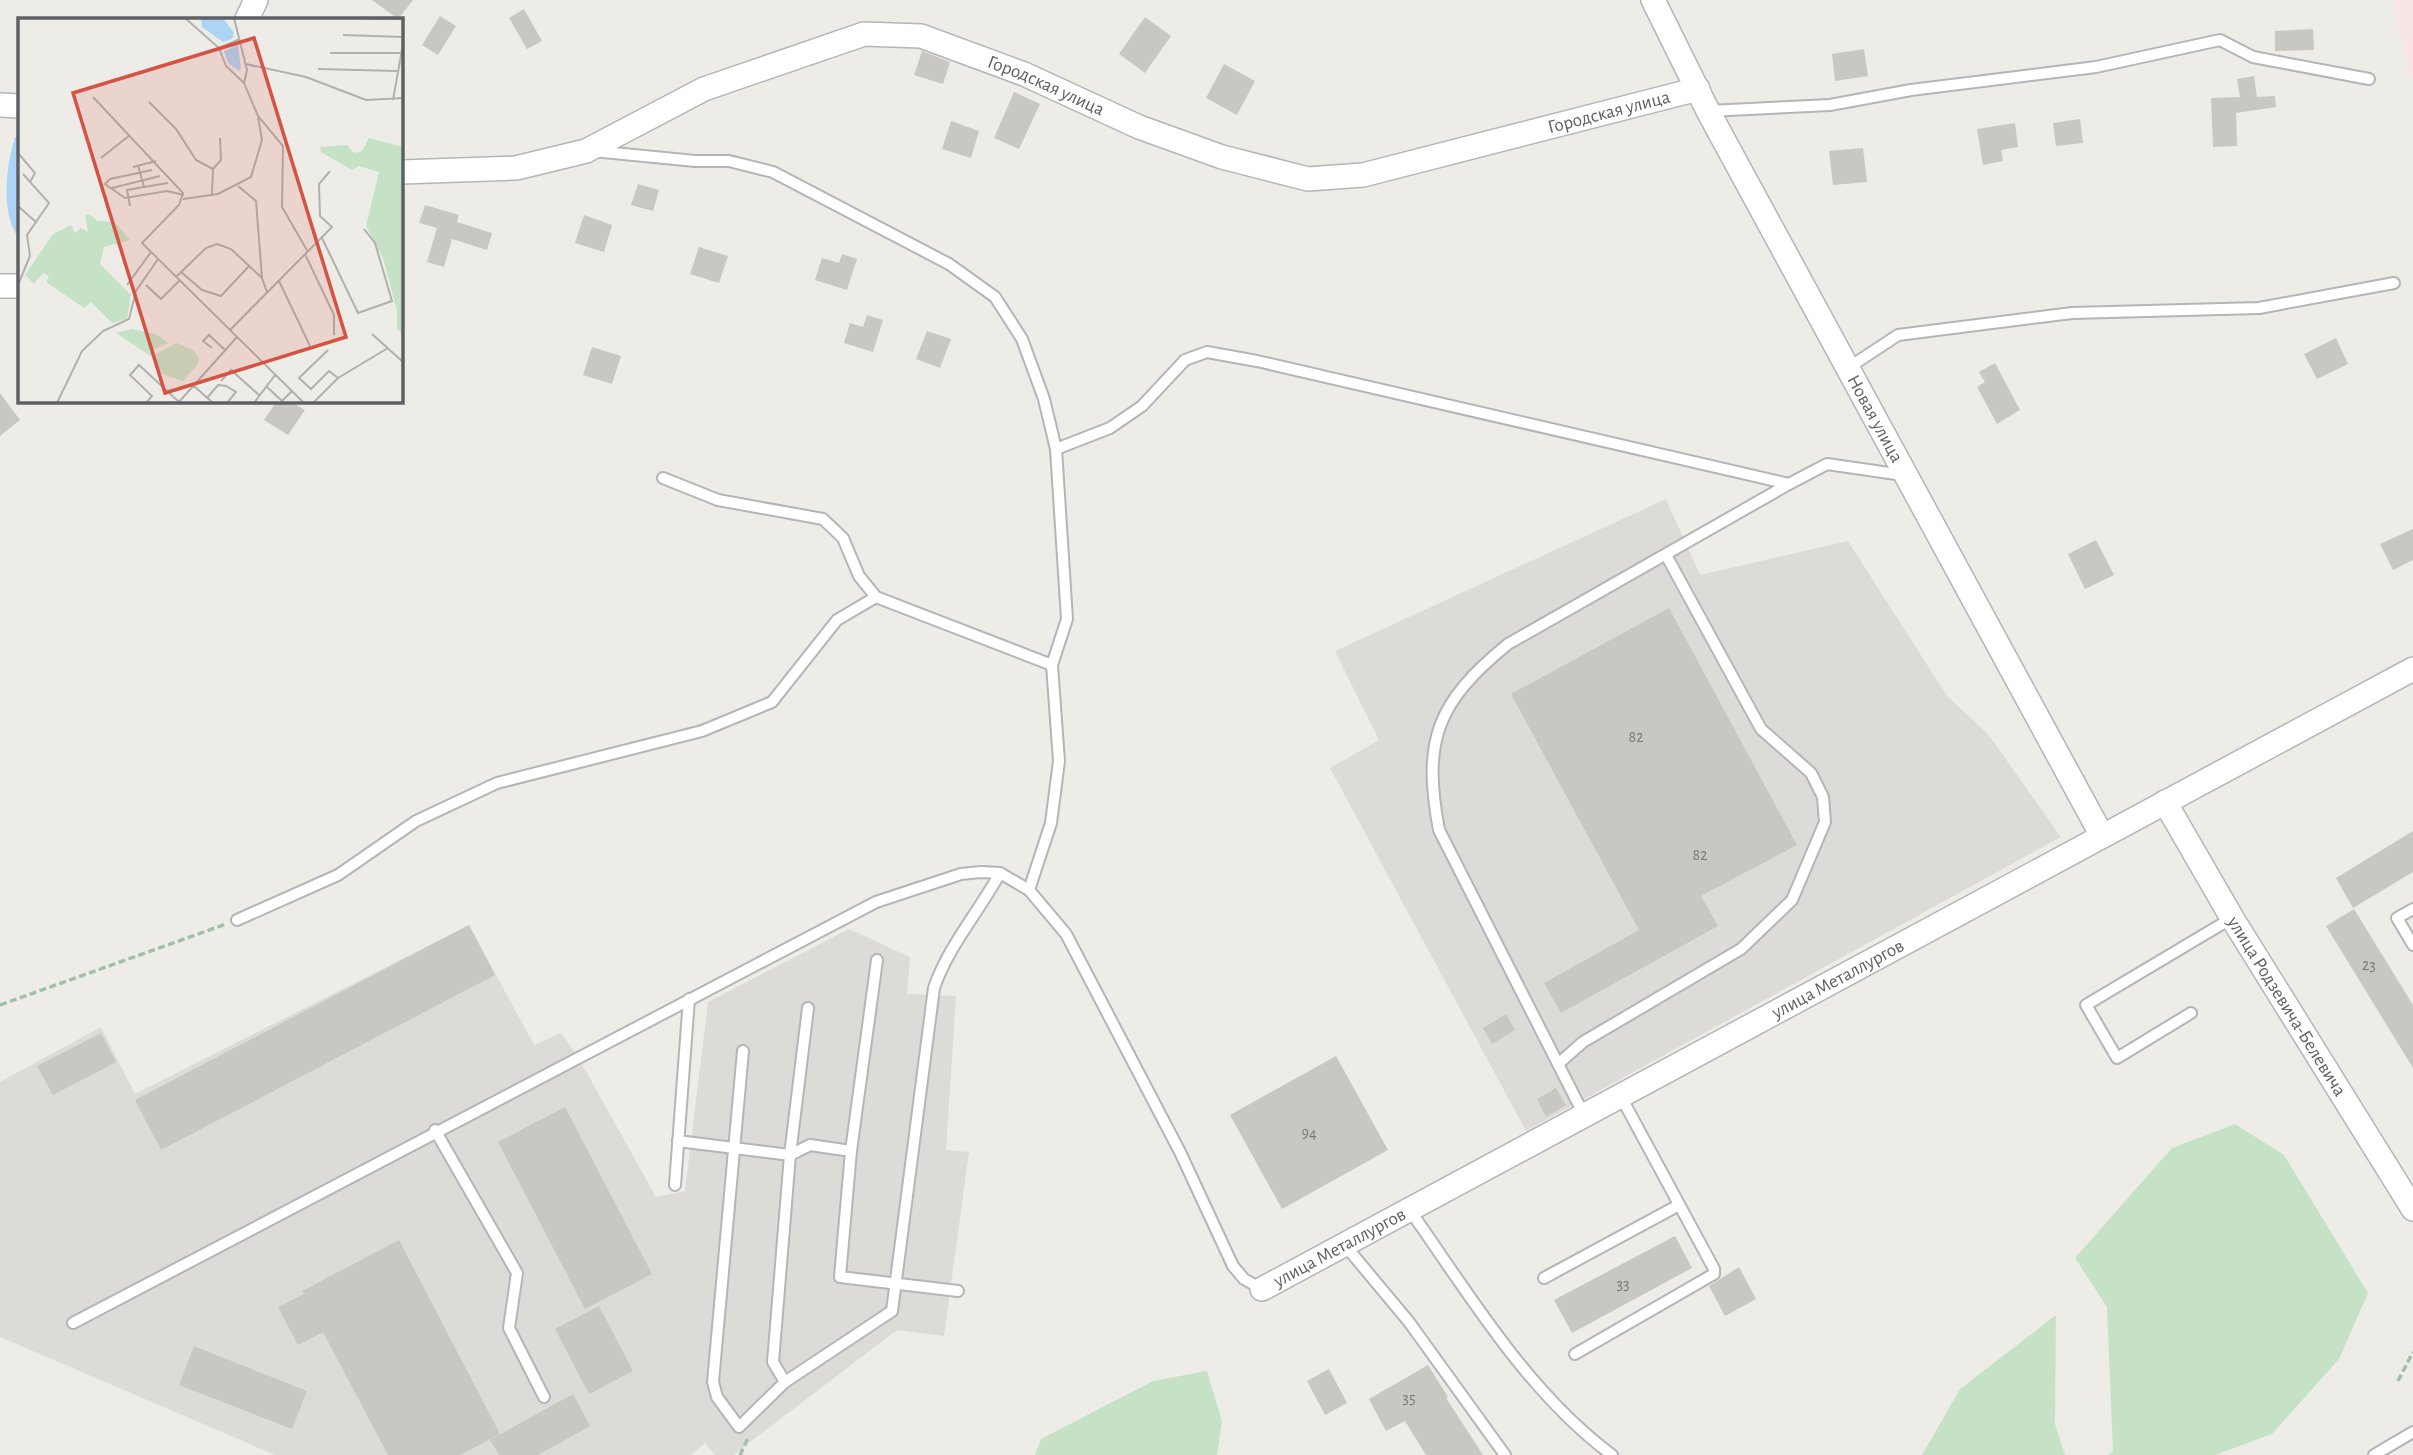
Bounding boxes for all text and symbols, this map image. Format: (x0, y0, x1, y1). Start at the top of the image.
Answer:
inset map (18, 18, 402, 402)
street label: Городская улица (985, 52, 1108, 119)
street label: Городская улица (1546, 87, 1672, 137)
street label: Новая улица (1844, 372, 1907, 466)
house number: 82 (1629, 729, 1643, 745)
house number: 82 (1693, 847, 1707, 863)
street label: улица Родзевича-Белевича (2224, 912, 2350, 1100)
street label: улица Металлургов (1768, 936, 1907, 1023)
house number: 23 (2362, 957, 2376, 973)
house number: 94 (1301, 1125, 1317, 1141)
street label: улица Металлургов (1269, 1204, 1409, 1291)
house number: 33 (1616, 1276, 1630, 1292)
house number: 35 (1402, 1390, 1416, 1406)

